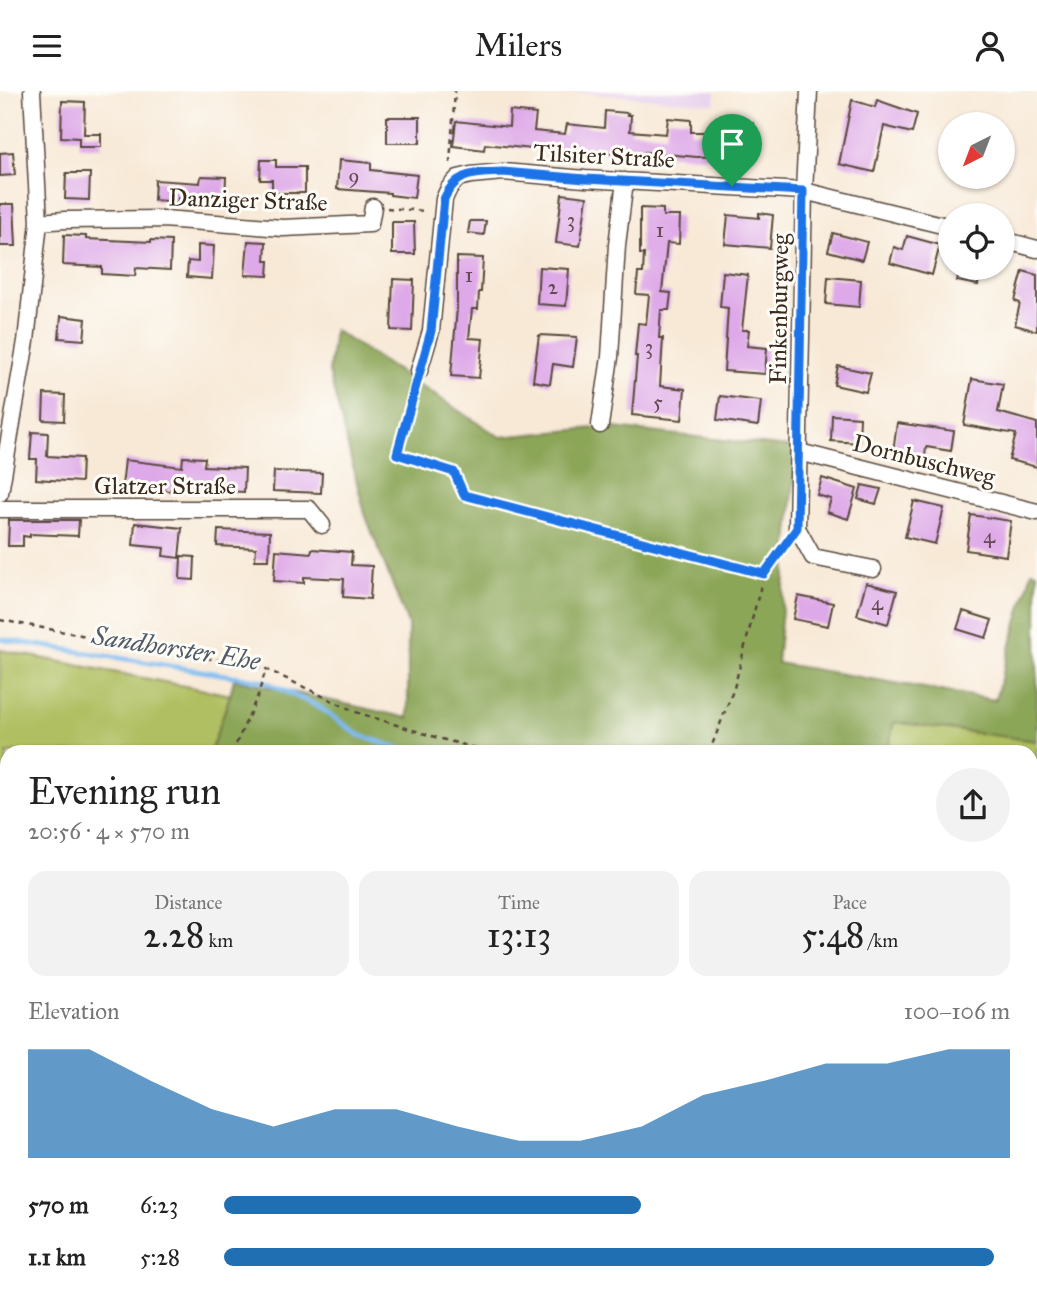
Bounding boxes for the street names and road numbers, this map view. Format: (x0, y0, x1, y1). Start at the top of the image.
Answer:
street label: Tilsiter Straße (533, 137, 675, 175)
street label: Danziger Straße (168, 182, 328, 218)
street label: Finkenburgweg (763, 233, 795, 385)
street label: Dornbuschweg (850, 428, 999, 492)
street label: Glatzer Straße (94, 471, 236, 501)

